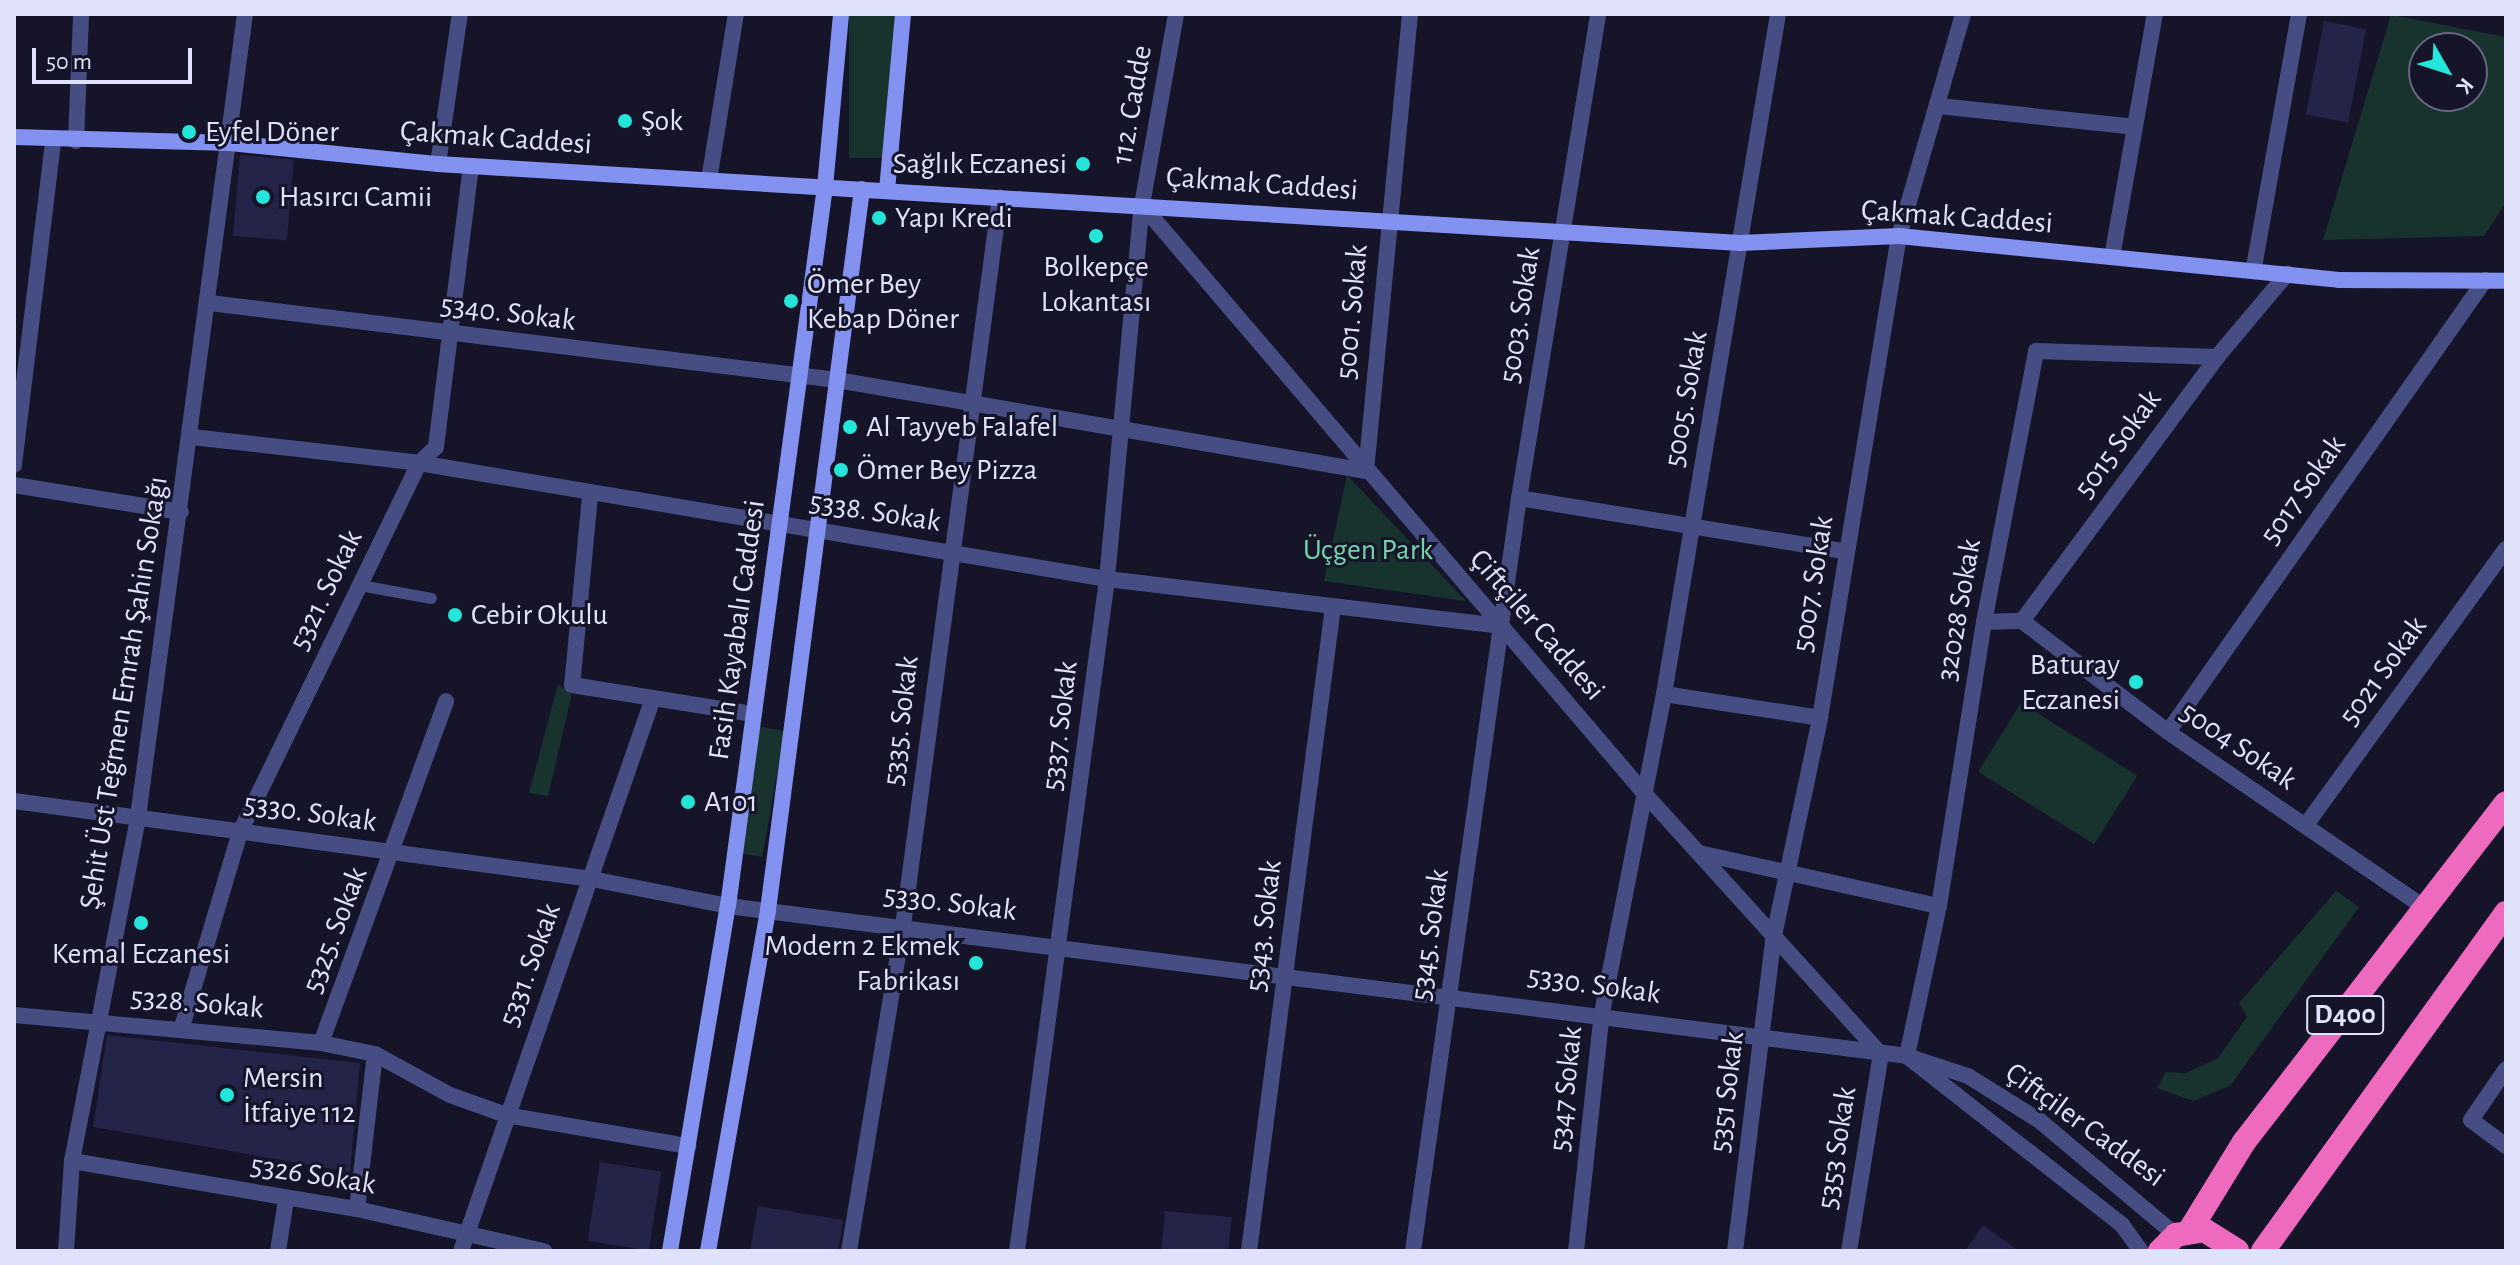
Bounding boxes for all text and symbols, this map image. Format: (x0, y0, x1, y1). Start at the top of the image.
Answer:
scale bar (36, 32, 196, 82)
north arrow (2408, 32, 2488, 112)
street label: 112. Cadde (1104, 43, 1160, 167)
text: 50 m (46, 50, 92, 74)
text: K (2453, 74, 2478, 98)
place label: Şok (641, 103, 683, 139)
marker: Şok (616, 112, 634, 130)
street label: Çakmak Caddesi (399, 113, 593, 163)
place label: Eyfel Döner (205, 114, 339, 150)
marker: Eyfel Döner (180, 123, 198, 141)
place label: Sağlık Eczanesi (893, 146, 1067, 182)
marker: Sağlık Eczanesi (1074, 155, 1092, 173)
street label: Çakmak Caddesi (1165, 159, 1359, 209)
place label: Hasırcı Camii (279, 179, 432, 215)
marker: Hasırcı Camii (254, 188, 272, 206)
street label: Çakmak Caddesi (1860, 192, 2054, 242)
place label: Yapı Kredi (895, 200, 1013, 236)
marker: Yapı Kredi (870, 209, 888, 227)
marker: Bolkepçe Lokantası (1087, 227, 1105, 245)
street label: 5001. Sokak (1328, 243, 1376, 381)
street label: 5003. Sokak (1491, 244, 1549, 386)
place label: Bolkepçe Lokantası (1041, 249, 1151, 320)
place label: Ömer Bey Kebap Döner (807, 266, 959, 336)
street label: 5340. Sokak (438, 287, 578, 339)
marker: Ömer Bey Kebap Döner (782, 292, 800, 310)
street label: 5005. Sokak (1656, 328, 1716, 470)
street label: 5015 Sokak (2067, 383, 2169, 505)
place label: Al Tayyeb Falafel (866, 409, 1058, 445)
marker: Al Tayyeb Falafel (841, 418, 859, 436)
street label: 5017 Sokak (2252, 428, 2354, 552)
place label: Ömer Bey Pizza (857, 452, 1037, 488)
marker: Ömer Bey Pizza (832, 461, 850, 479)
street label: Şehit Üst Teğmen Emrah Şahin Sokağı (72, 474, 176, 912)
street label: 5338. Sokak (807, 484, 943, 540)
street label: Fasih Kayabalı Caddesi (701, 498, 773, 762)
street label: 5007. Sokak (1784, 513, 1842, 655)
street label: 5321. Sokak (281, 524, 371, 656)
park label: Üçgen Park (1303, 532, 1433, 568)
street label: 32028 Sokak (1929, 536, 1989, 684)
street label: Çiftçiler Caddesi (1462, 542, 1612, 708)
place label: Cebir Okulu (471, 597, 608, 633)
marker: Cebir Okulu (446, 606, 464, 624)
street label: 5021 Sokak (2331, 609, 2435, 733)
place label: Baturay Eczanesi (2021, 647, 2120, 718)
street label: 5335. Sokak (875, 654, 927, 788)
street label: 5337. Sokak (1034, 659, 1086, 793)
marker: Baturay Eczanesi (2127, 673, 2145, 691)
street label: 5004 Sokak (2173, 694, 2303, 798)
place label: A101 (704, 784, 758, 820)
street label: 5330. Sokak (241, 786, 379, 840)
marker: A101 (679, 793, 697, 811)
street label: 5343. Sokak (1238, 858, 1290, 994)
street label: 5325. Sokak (295, 862, 375, 998)
street label: 5345. Sokak (1403, 867, 1457, 1003)
street label: 5330. Sokak (881, 877, 1019, 929)
street label: 5331. Sokak (491, 899, 569, 1031)
marker: Kemal Eczanesi (132, 914, 150, 932)
place label: Modern 2 Ekmek Fabrikası (764, 928, 960, 998)
place label: Kemal Eczanesi (52, 936, 230, 972)
marker: Modern 2 Ekmek Fabrikası (967, 954, 985, 972)
street label: 5330. Sokak (1525, 958, 1663, 1012)
street label: 5328. Sokak (129, 979, 265, 1027)
road number: D400 (2305, 991, 2385, 1039)
street label: 5347 Sokak (1542, 1025, 1590, 1153)
street label: 5351 Sokak (1702, 1029, 1752, 1155)
street label: Çiftçiler Caddesi (1998, 1055, 2172, 1195)
place label: Mersin İtfaiye 112 (243, 1060, 356, 1130)
street label: 5353 Sokak (1810, 1084, 1864, 1212)
marker: Mersin İtfaiye 112 (218, 1086, 236, 1104)
street label: 5326 Sokak (248, 1147, 378, 1203)

